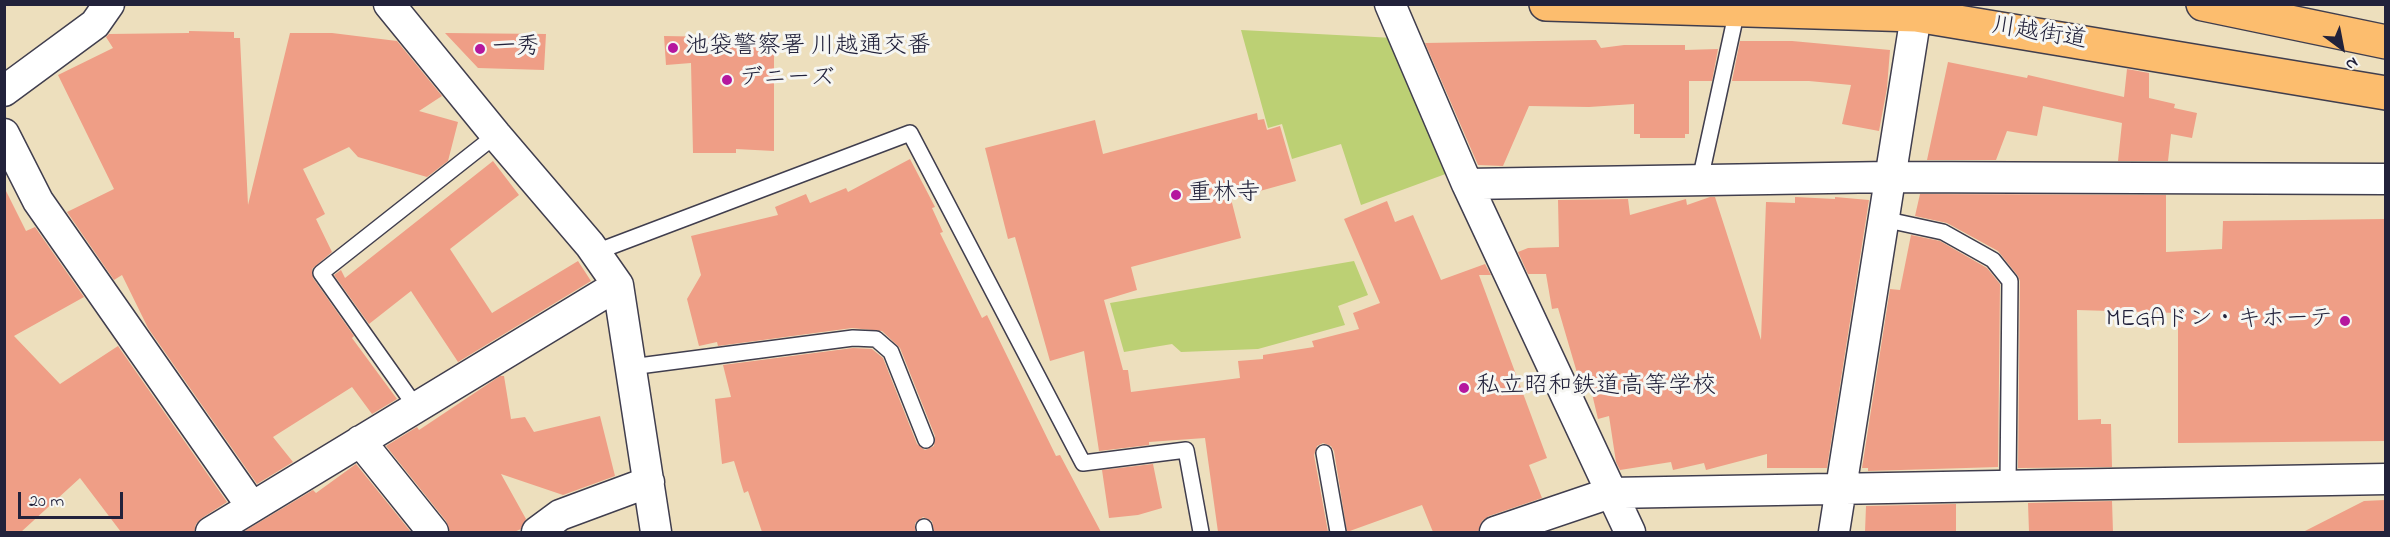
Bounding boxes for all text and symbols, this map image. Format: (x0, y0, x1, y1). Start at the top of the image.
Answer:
street label: 川越街道 (1989, 13, 2089, 57)
north arrow (2312, 18, 2372, 78)
place label: 池袋警察署 川越通交番 (685, 34, 931, 62)
place label: 一秀 (492, 35, 540, 63)
marker: 池袋警察署 川越通交番 (666, 41, 680, 55)
marker: 一秀 (473, 42, 487, 56)
text: N (2341, 50, 2362, 76)
place label: デニーズ (739, 66, 835, 94)
marker: デニーズ (720, 73, 734, 87)
place label: 重林寺 (1188, 181, 1260, 209)
marker: 重林寺 (1169, 188, 1183, 202)
place label: MEGAドン・キホーテ (2106, 307, 2333, 335)
marker: MEGAドン・キホーテ (2338, 314, 2352, 328)
place label: 私立昭和鉄道高等学校 (1476, 374, 1716, 402)
marker: 私立昭和鉄道高等学校 (1457, 381, 1471, 395)
scale bar (21, 480, 126, 518)
text: 20 m (29, 489, 64, 515)

